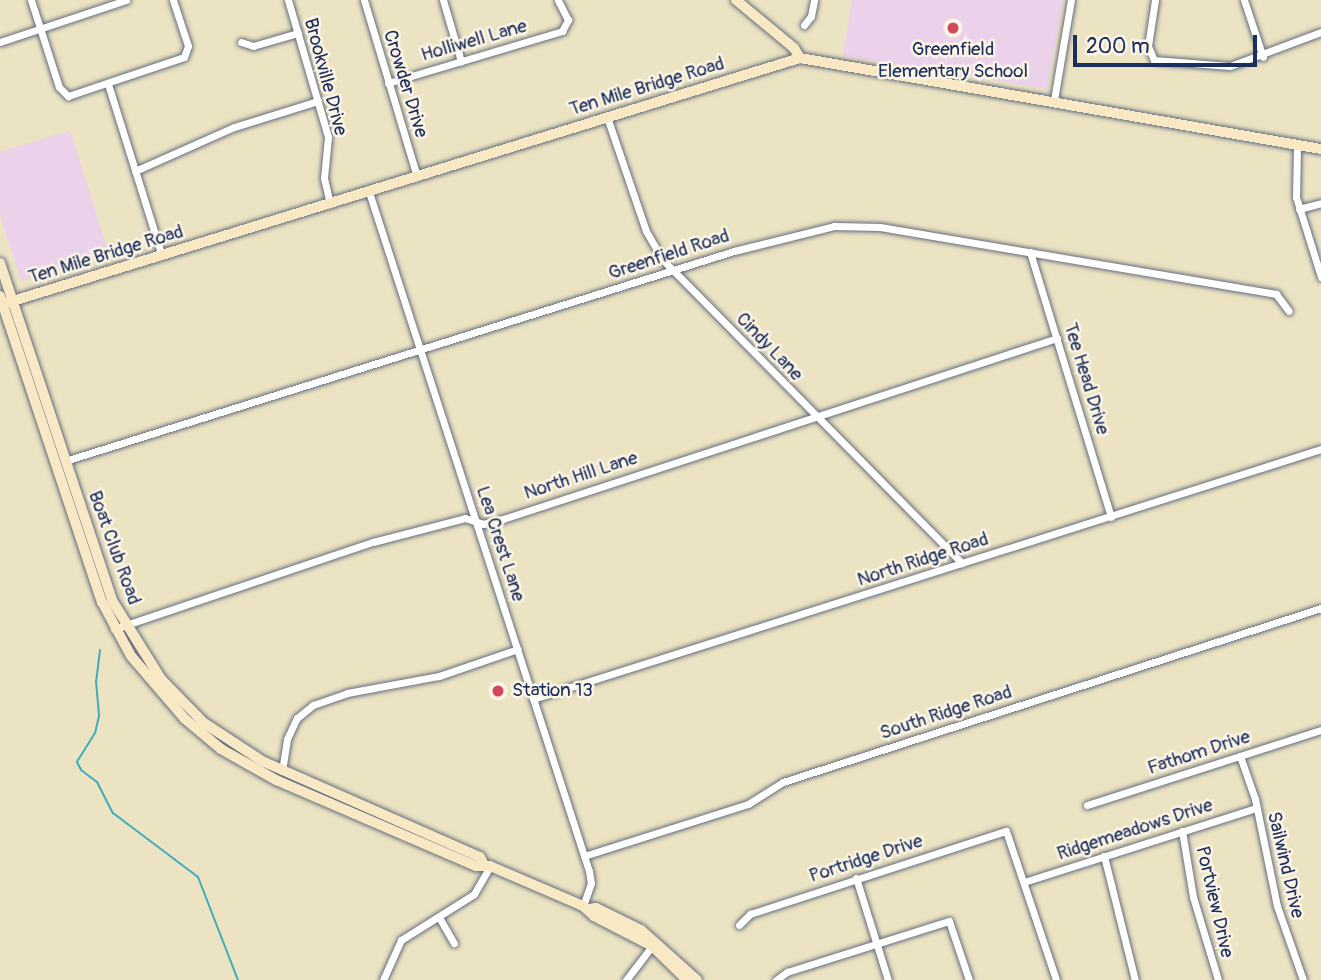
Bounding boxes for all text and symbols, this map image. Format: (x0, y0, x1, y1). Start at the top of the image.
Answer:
street label: Holliwell Lane (418, 15, 530, 67)
street label: Brookville Drive (298, 16, 352, 138)
marker: Greenfield Elementary School (945, 20, 961, 36)
scale bar (1076, 21, 1260, 65)
street label: Crowder Drive (378, 27, 432, 141)
text: 200 m (1086, 33, 1150, 60)
place label: Greenfield Elementary School (878, 39, 1028, 83)
street label: Ten Mile Bridge Road (567, 53, 727, 121)
street label: Ten Mile Bridge Road (26, 221, 186, 289)
street label: Greenfield Road (606, 225, 732, 285)
street label: Cindy Lane (731, 308, 807, 386)
street label: Tee Head Drive (1058, 320, 1114, 438)
street label: North Hill Lane (521, 447, 641, 505)
street label: Lea Crest Lane (471, 483, 529, 605)
street label: Boat Club Road (83, 488, 145, 608)
street label: North Ridge Road (855, 528, 991, 592)
place label: Station 13 (512, 680, 593, 702)
street label: South Ridge Road (877, 681, 1015, 745)
marker: Station 13 (490, 683, 506, 699)
street label: Fathom Drive (1145, 726, 1253, 780)
street label: Ridgemeadows Drive (1054, 794, 1216, 866)
street label: Sailwind Drive (1262, 810, 1308, 920)
street label: Portridge Drive (806, 830, 926, 888)
street label: Portview Drive (1190, 844, 1238, 960)

